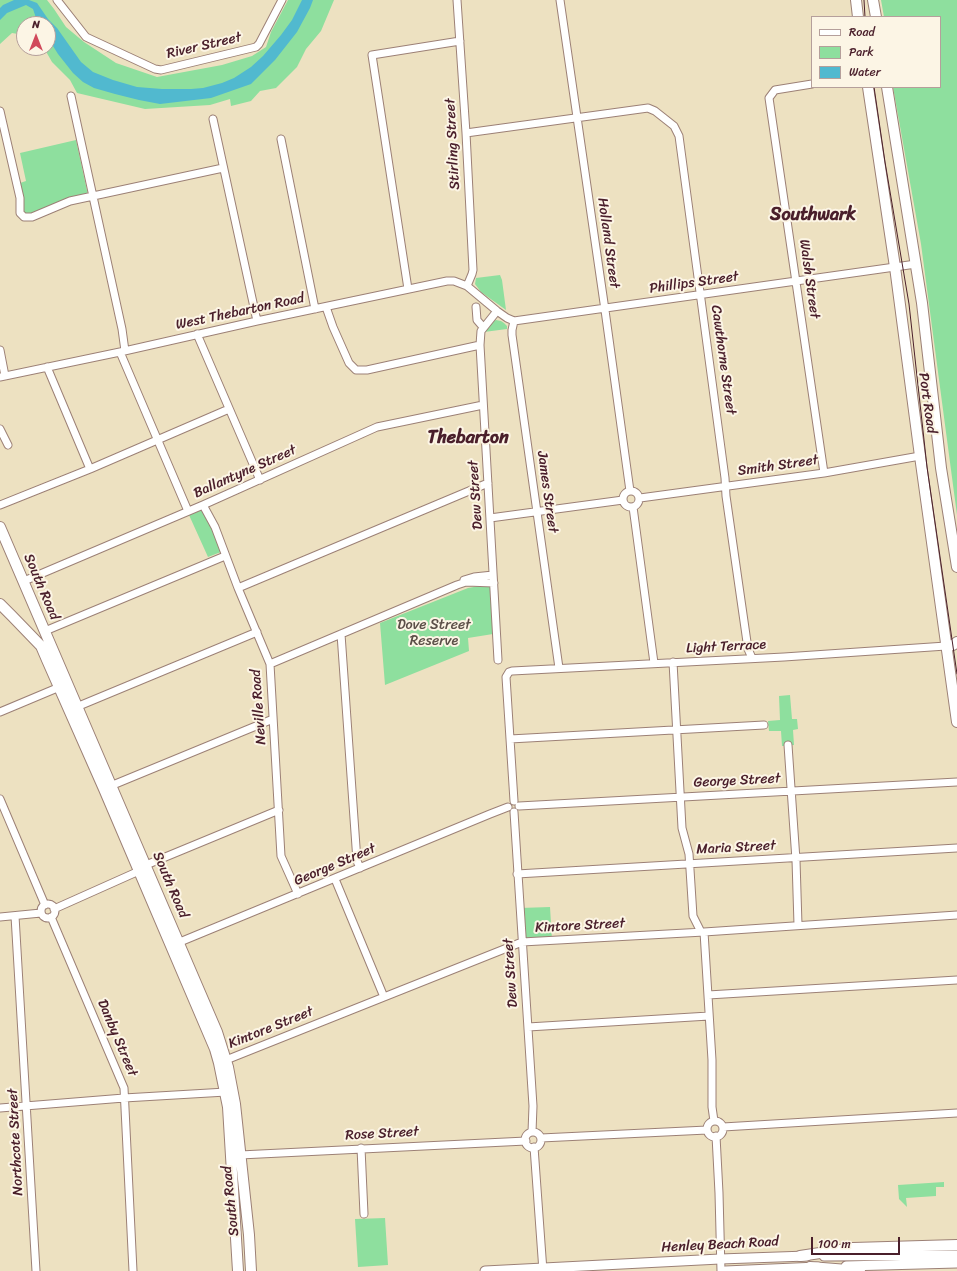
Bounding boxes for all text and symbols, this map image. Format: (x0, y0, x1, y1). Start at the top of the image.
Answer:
text: N (32, 15, 40, 34)
north arrow (16, 16, 56, 56)
legend (811, 16, 941, 88)
text: Road (849, 21, 875, 43)
street label: River Street (165, 29, 243, 63)
text: Park (849, 41, 874, 63)
text: Water (849, 61, 881, 83)
street label: Stirling Street (442, 98, 464, 190)
street label: Holland Street (593, 197, 623, 289)
district label: Southwark (770, 204, 856, 226)
street label: Walsh Street (795, 238, 823, 320)
street label: Phillips Street (648, 268, 740, 298)
street label: West Thebarton Road (174, 290, 306, 334)
street label: Cawthorne Street (707, 304, 739, 416)
street label: Port Road (914, 372, 940, 434)
district label: Thebarton (427, 427, 509, 449)
street label: Ballantyne Street (191, 442, 299, 502)
street label: James Street (533, 450, 561, 534)
street label: Smith Street (737, 452, 819, 480)
street label: Dew Street (465, 460, 487, 530)
street label: South Road (19, 551, 63, 623)
park label: Dove Street Reserve (397, 617, 471, 650)
street label: Light Terrace (686, 637, 766, 657)
street label: Neville Road (248, 669, 270, 745)
street label: George Street (693, 770, 781, 792)
street label: Maria Street (696, 838, 776, 858)
street label: George Street (292, 840, 378, 890)
street label: South Road (148, 849, 192, 921)
street label: Kintore Street (535, 915, 625, 937)
street label: Dew Street (500, 938, 522, 1008)
street label: Danby Street (93, 997, 141, 1079)
street label: Kintore Street (226, 1003, 316, 1053)
street label: Northcote Street (5, 1088, 27, 1196)
street label: Rose Street (345, 1124, 419, 1144)
street label: South Road (219, 1165, 243, 1237)
scale bar (813, 1229, 902, 1255)
text: 100 m (818, 1233, 851, 1255)
street label: Henley Beach Road (661, 1234, 779, 1256)

